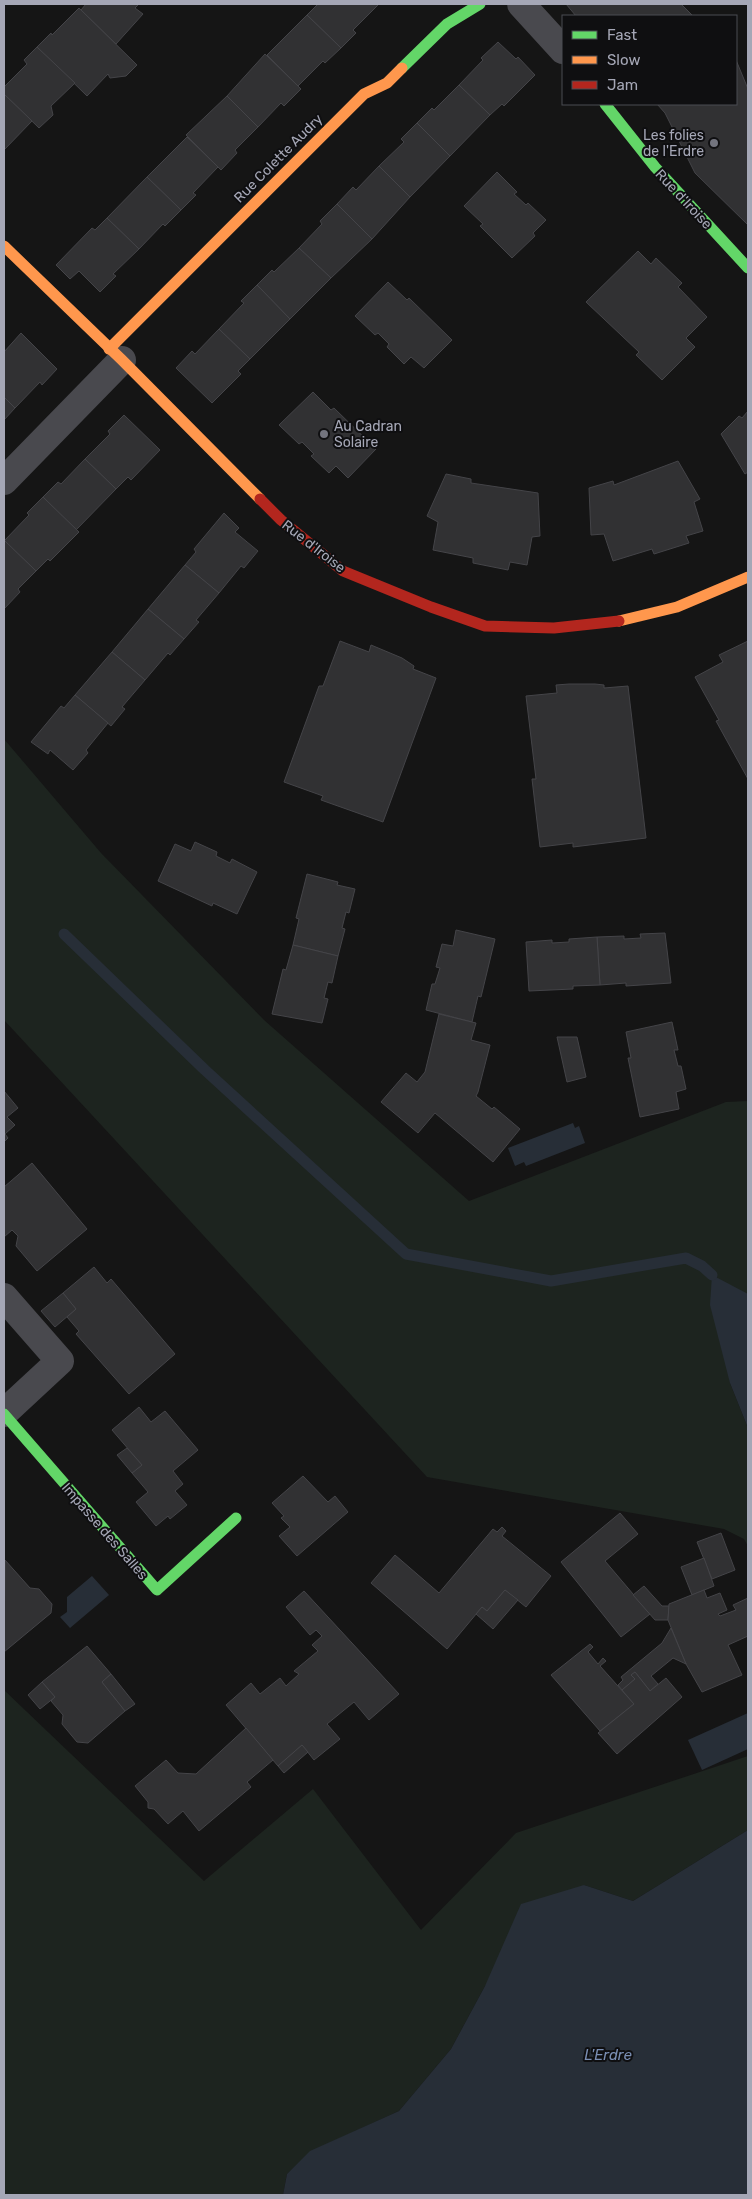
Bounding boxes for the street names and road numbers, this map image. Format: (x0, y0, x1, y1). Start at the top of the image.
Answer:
street label: Rue Colette Audry (230, 110, 326, 206)
street label: Rue d'Iroise (652, 166, 716, 233)
street label: Rue d'Iroise (279, 516, 349, 576)
street label: Impasse des Salles (58, 1479, 151, 1583)

